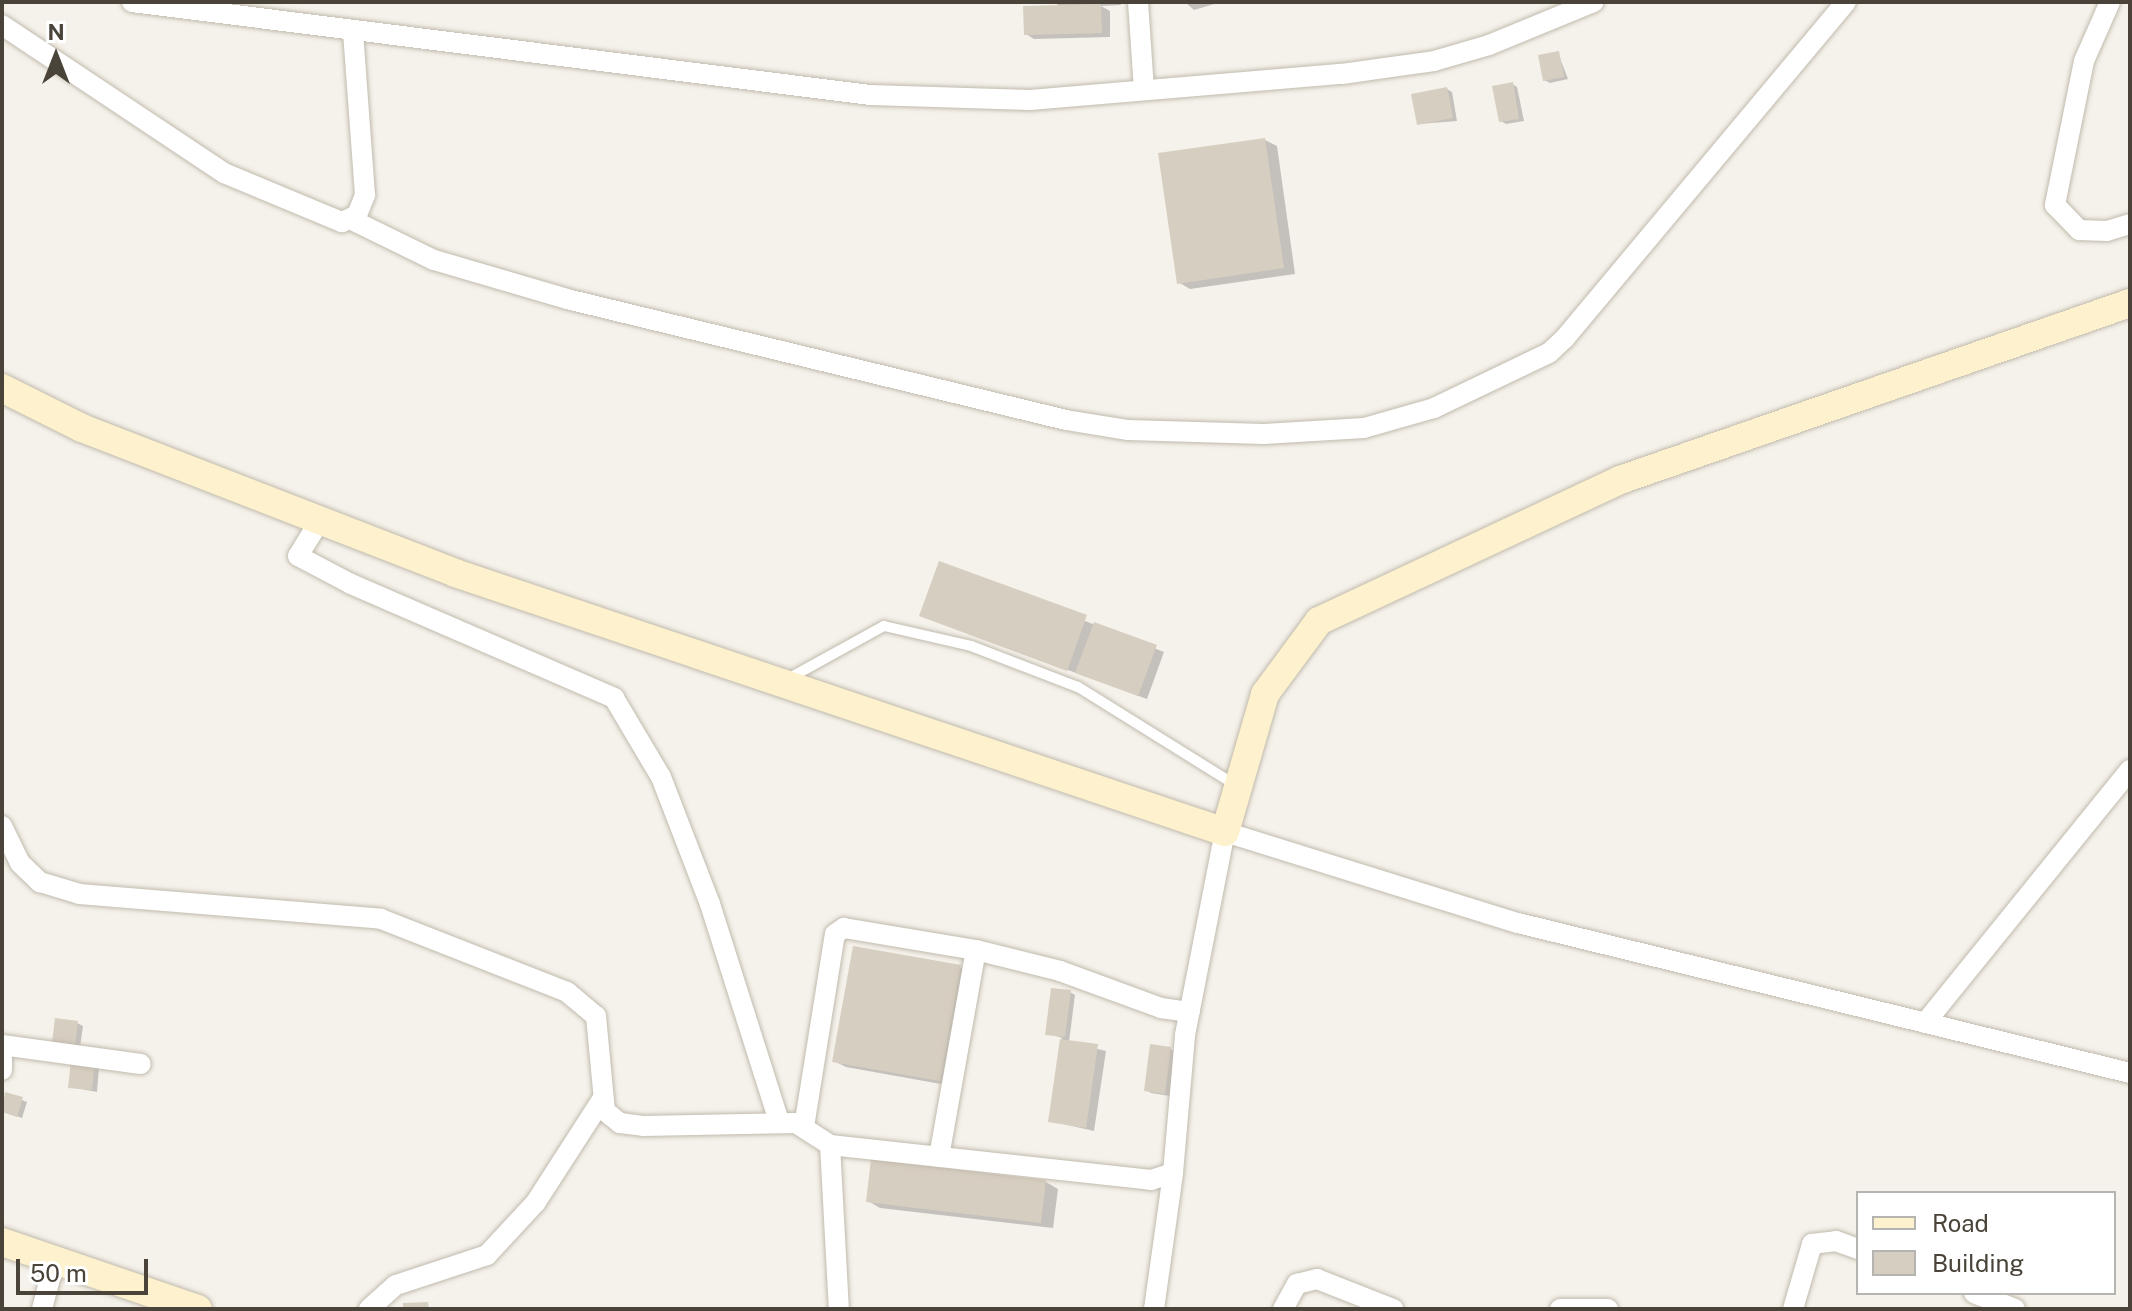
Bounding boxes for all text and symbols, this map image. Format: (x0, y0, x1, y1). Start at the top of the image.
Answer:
north arrow (16, 16, 96, 96)
text: N (47, 19, 65, 45)
legend (1856, 1191, 2116, 1295)
text: Road (1932, 1209, 1989, 1237)
scale bar (20, 1243, 152, 1293)
text: Building (1932, 1249, 2024, 1277)
text: 50 m (30, 1259, 87, 1287)

